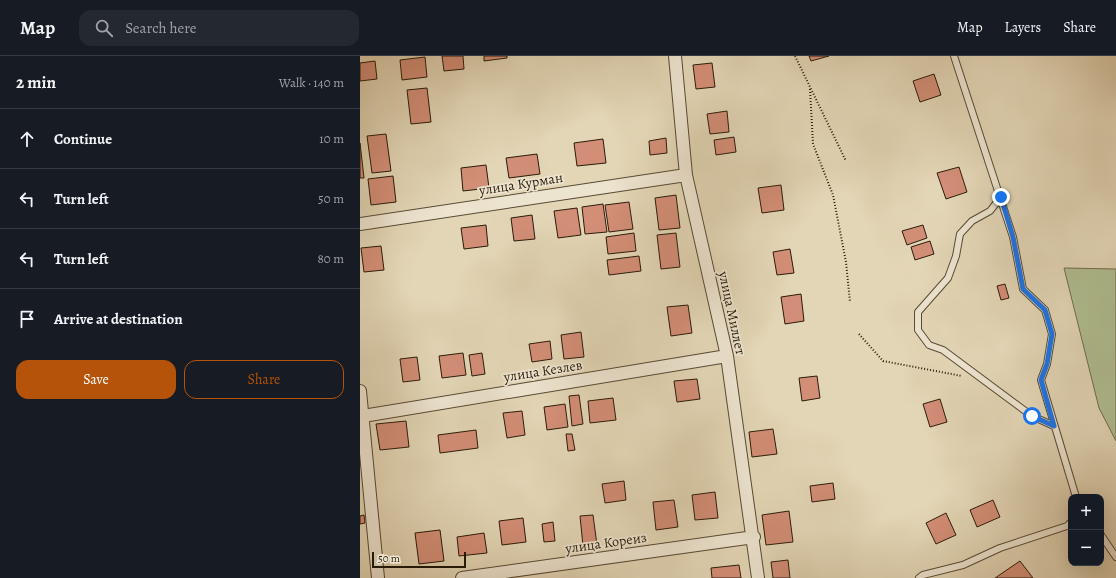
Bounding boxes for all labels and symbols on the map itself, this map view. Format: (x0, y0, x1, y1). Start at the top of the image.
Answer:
street label: улица Курман (477, 168, 564, 200)
route end (992, 188, 1010, 206)
street label: улица Миллет (714, 268, 750, 357)
street label: улица Кезлев (501, 355, 584, 387)
route start (1023, 407, 1041, 425)
street label: улица Кореиз (563, 528, 648, 558)
scale bar (372, 550, 466, 569)

